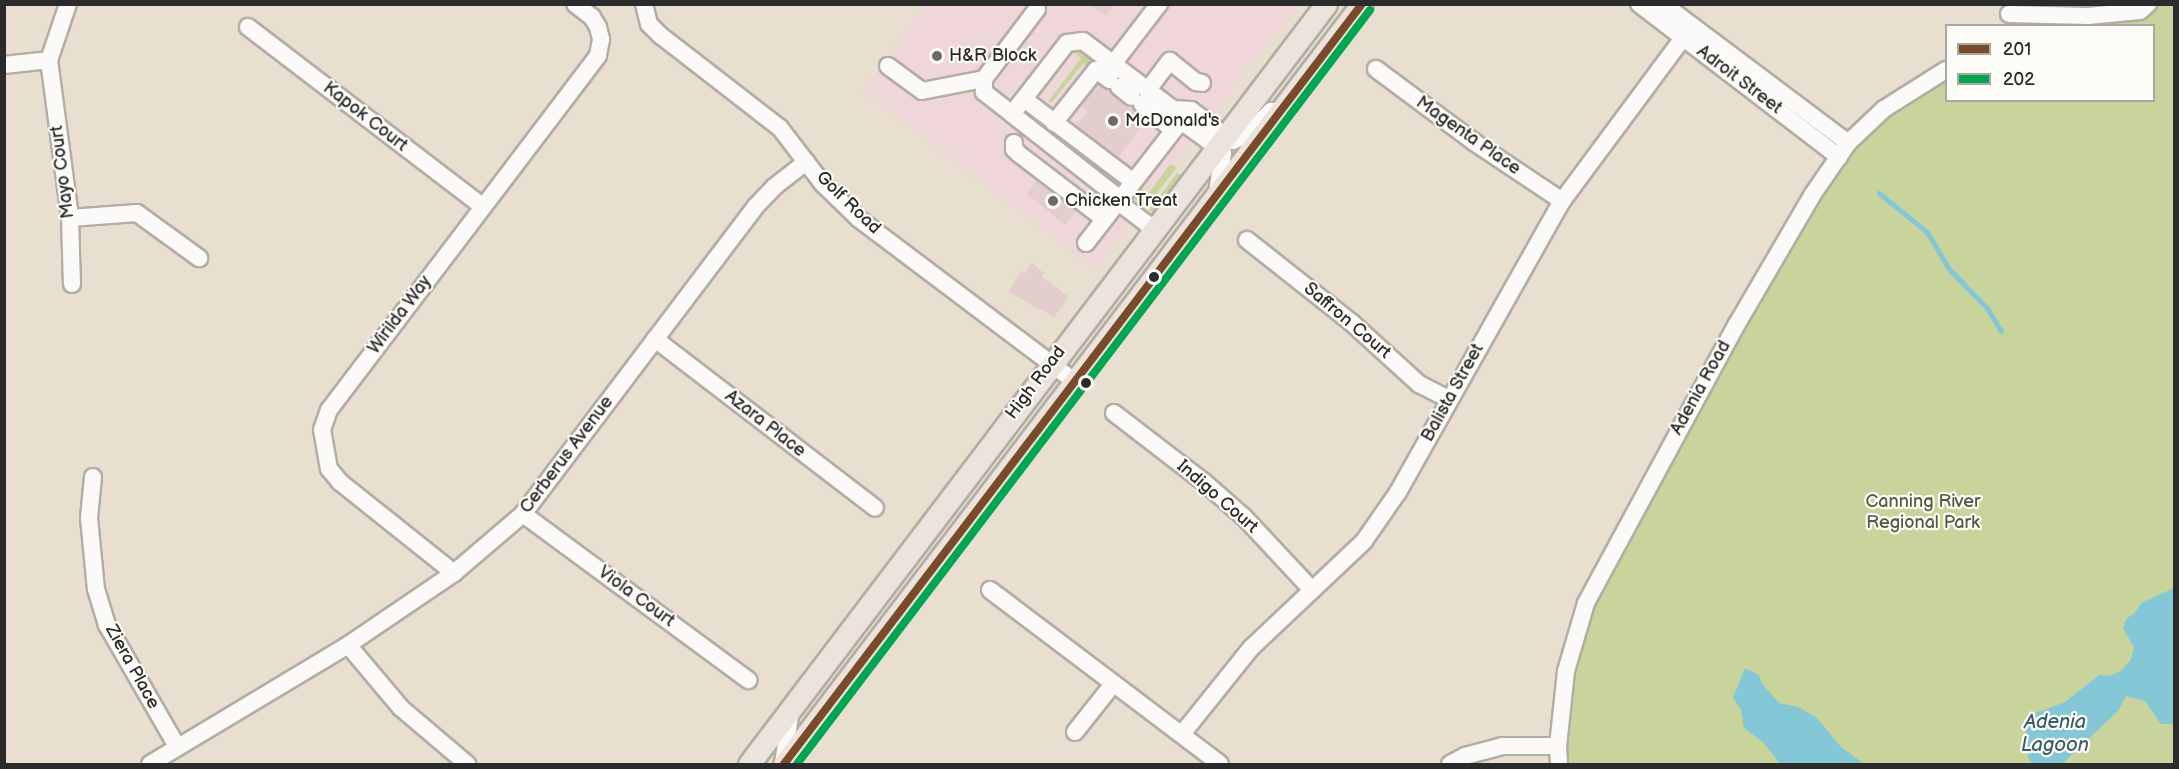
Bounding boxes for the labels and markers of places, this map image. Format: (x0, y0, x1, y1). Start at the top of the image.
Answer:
place label: H&R Block (949, 45, 1037, 67)
marker: H&R Block (930, 49, 944, 63)
place label: McDonald's (1125, 110, 1219, 132)
marker: McDonald's (1106, 114, 1120, 128)
place label: Chicken Treat (1065, 190, 1178, 212)
marker: Chicken Treat (1046, 194, 1060, 208)
unlabelled marker (1148, 271, 1160, 283)
unlabelled marker (1080, 377, 1092, 389)

